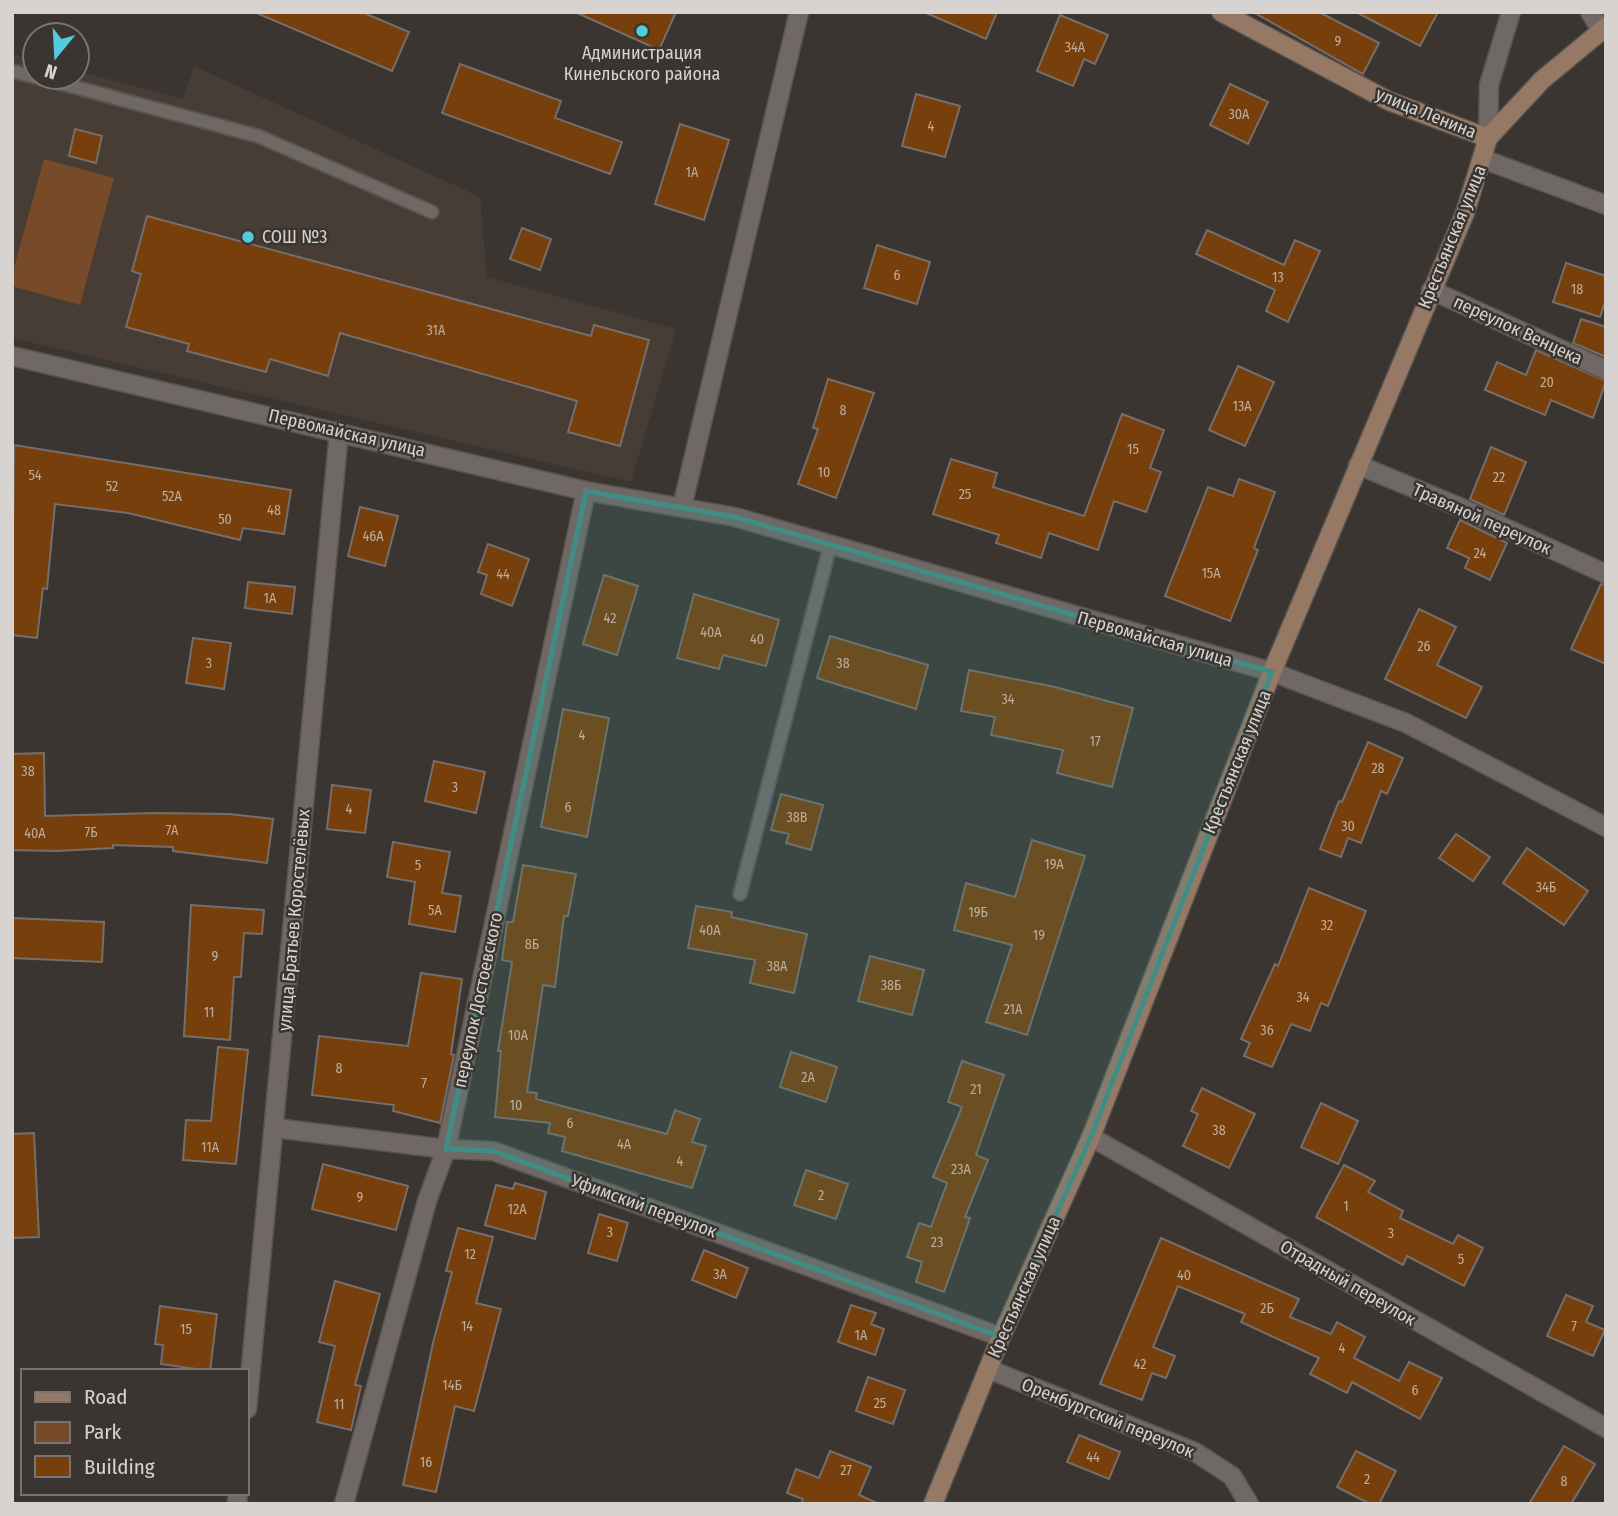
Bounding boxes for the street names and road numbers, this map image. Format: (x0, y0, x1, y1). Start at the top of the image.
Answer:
street label: улица Ленина (1373, 83, 1480, 143)
street label: Крестьянская улица (1413, 162, 1491, 312)
street label: переулок Венцека (1450, 291, 1586, 370)
street label: Первомайская улица (266, 404, 428, 462)
street label: Травяной переулок (1409, 479, 1555, 560)
street label: Первомайская улица (1075, 606, 1235, 672)
street label: Крестьянская улица (1198, 687, 1276, 837)
street label: улица Братьев Коростелёвых (273, 808, 315, 1032)
street label: переулок Достоевского (449, 910, 507, 1090)
street label: Уфимский переулок (567, 1169, 720, 1243)
street label: Крестьянская улица (983, 1213, 1065, 1361)
street label: Отрадный переулок (1276, 1235, 1420, 1331)
street label: Оренбургский переулок (1018, 1373, 1198, 1463)

